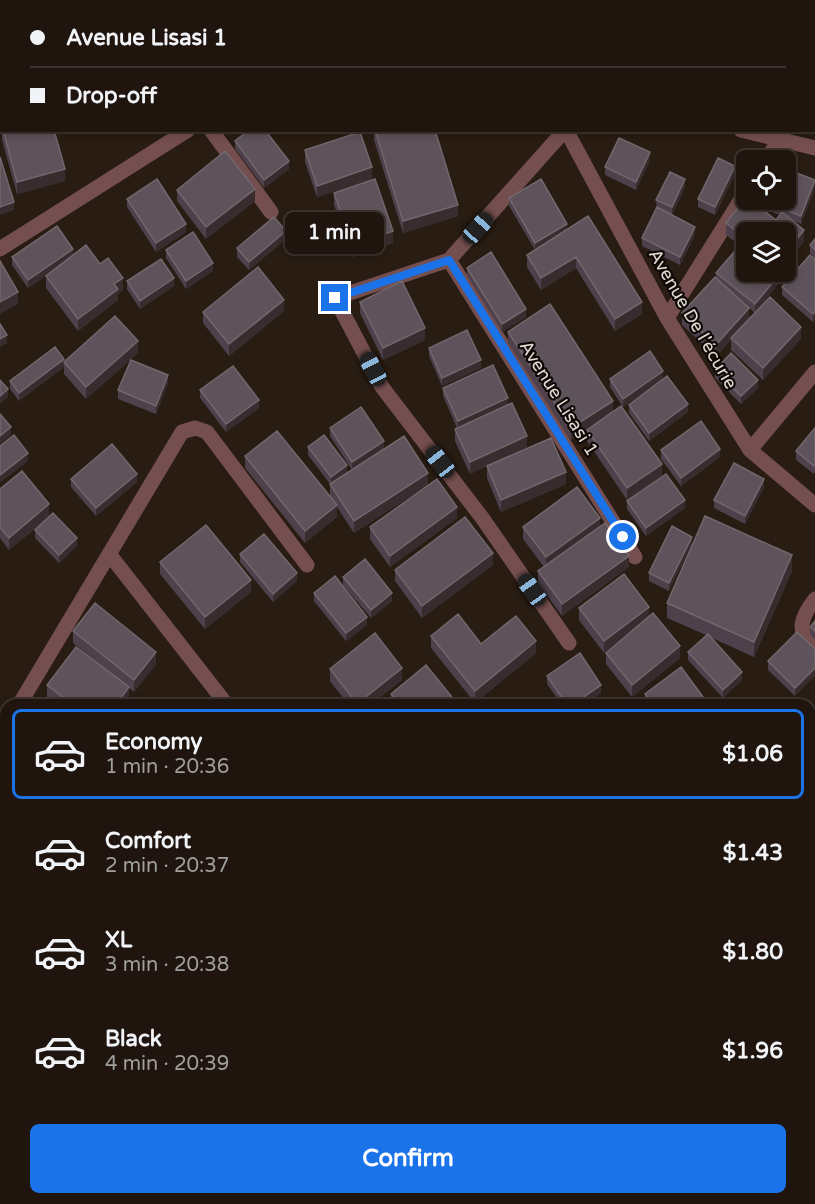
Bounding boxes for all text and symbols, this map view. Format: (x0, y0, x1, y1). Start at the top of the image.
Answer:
text: Avenue Lisasi 1 (66, 25, 227, 51)
text: Drop-off (66, 83, 157, 109)
map controls (736, 150, 796, 282)
button: locate (736, 150, 796, 210)
car (459, 209, 497, 247)
callout: 1 min (286, 211, 385, 253)
text: 1 min (308, 221, 361, 245)
button: layers (736, 222, 796, 282)
street label: Avenue De l'écurie (644, 245, 742, 393)
route end (321, 284, 348, 311)
street label: Avenue Lisasi 1 (515, 336, 603, 460)
car (357, 349, 389, 389)
car (422, 442, 458, 482)
route start (609, 523, 636, 550)
car (514, 570, 550, 610)
icon: car (33, 727, 87, 781)
text: Economy (105, 729, 202, 755)
text: $1.06 (722, 741, 783, 767)
text: 1 min · 20:36 (105, 755, 229, 779)
icon: car (33, 826, 87, 880)
text: Comfort (105, 828, 191, 854)
text: $1.43 (723, 840, 783, 866)
text: 2 min · 20:37 (105, 854, 229, 878)
icon: car (33, 925, 87, 979)
text: XL (105, 927, 132, 953)
text: $1.80 (722, 939, 783, 965)
text: 3 min · 20:38 (105, 953, 229, 977)
icon: car (33, 1024, 87, 1078)
text: Black (105, 1026, 162, 1052)
text: $1.96 (722, 1038, 783, 1064)
text: 4 min · 20:39 (105, 1052, 229, 1076)
button: Confirm (30, 1124, 786, 1193)

